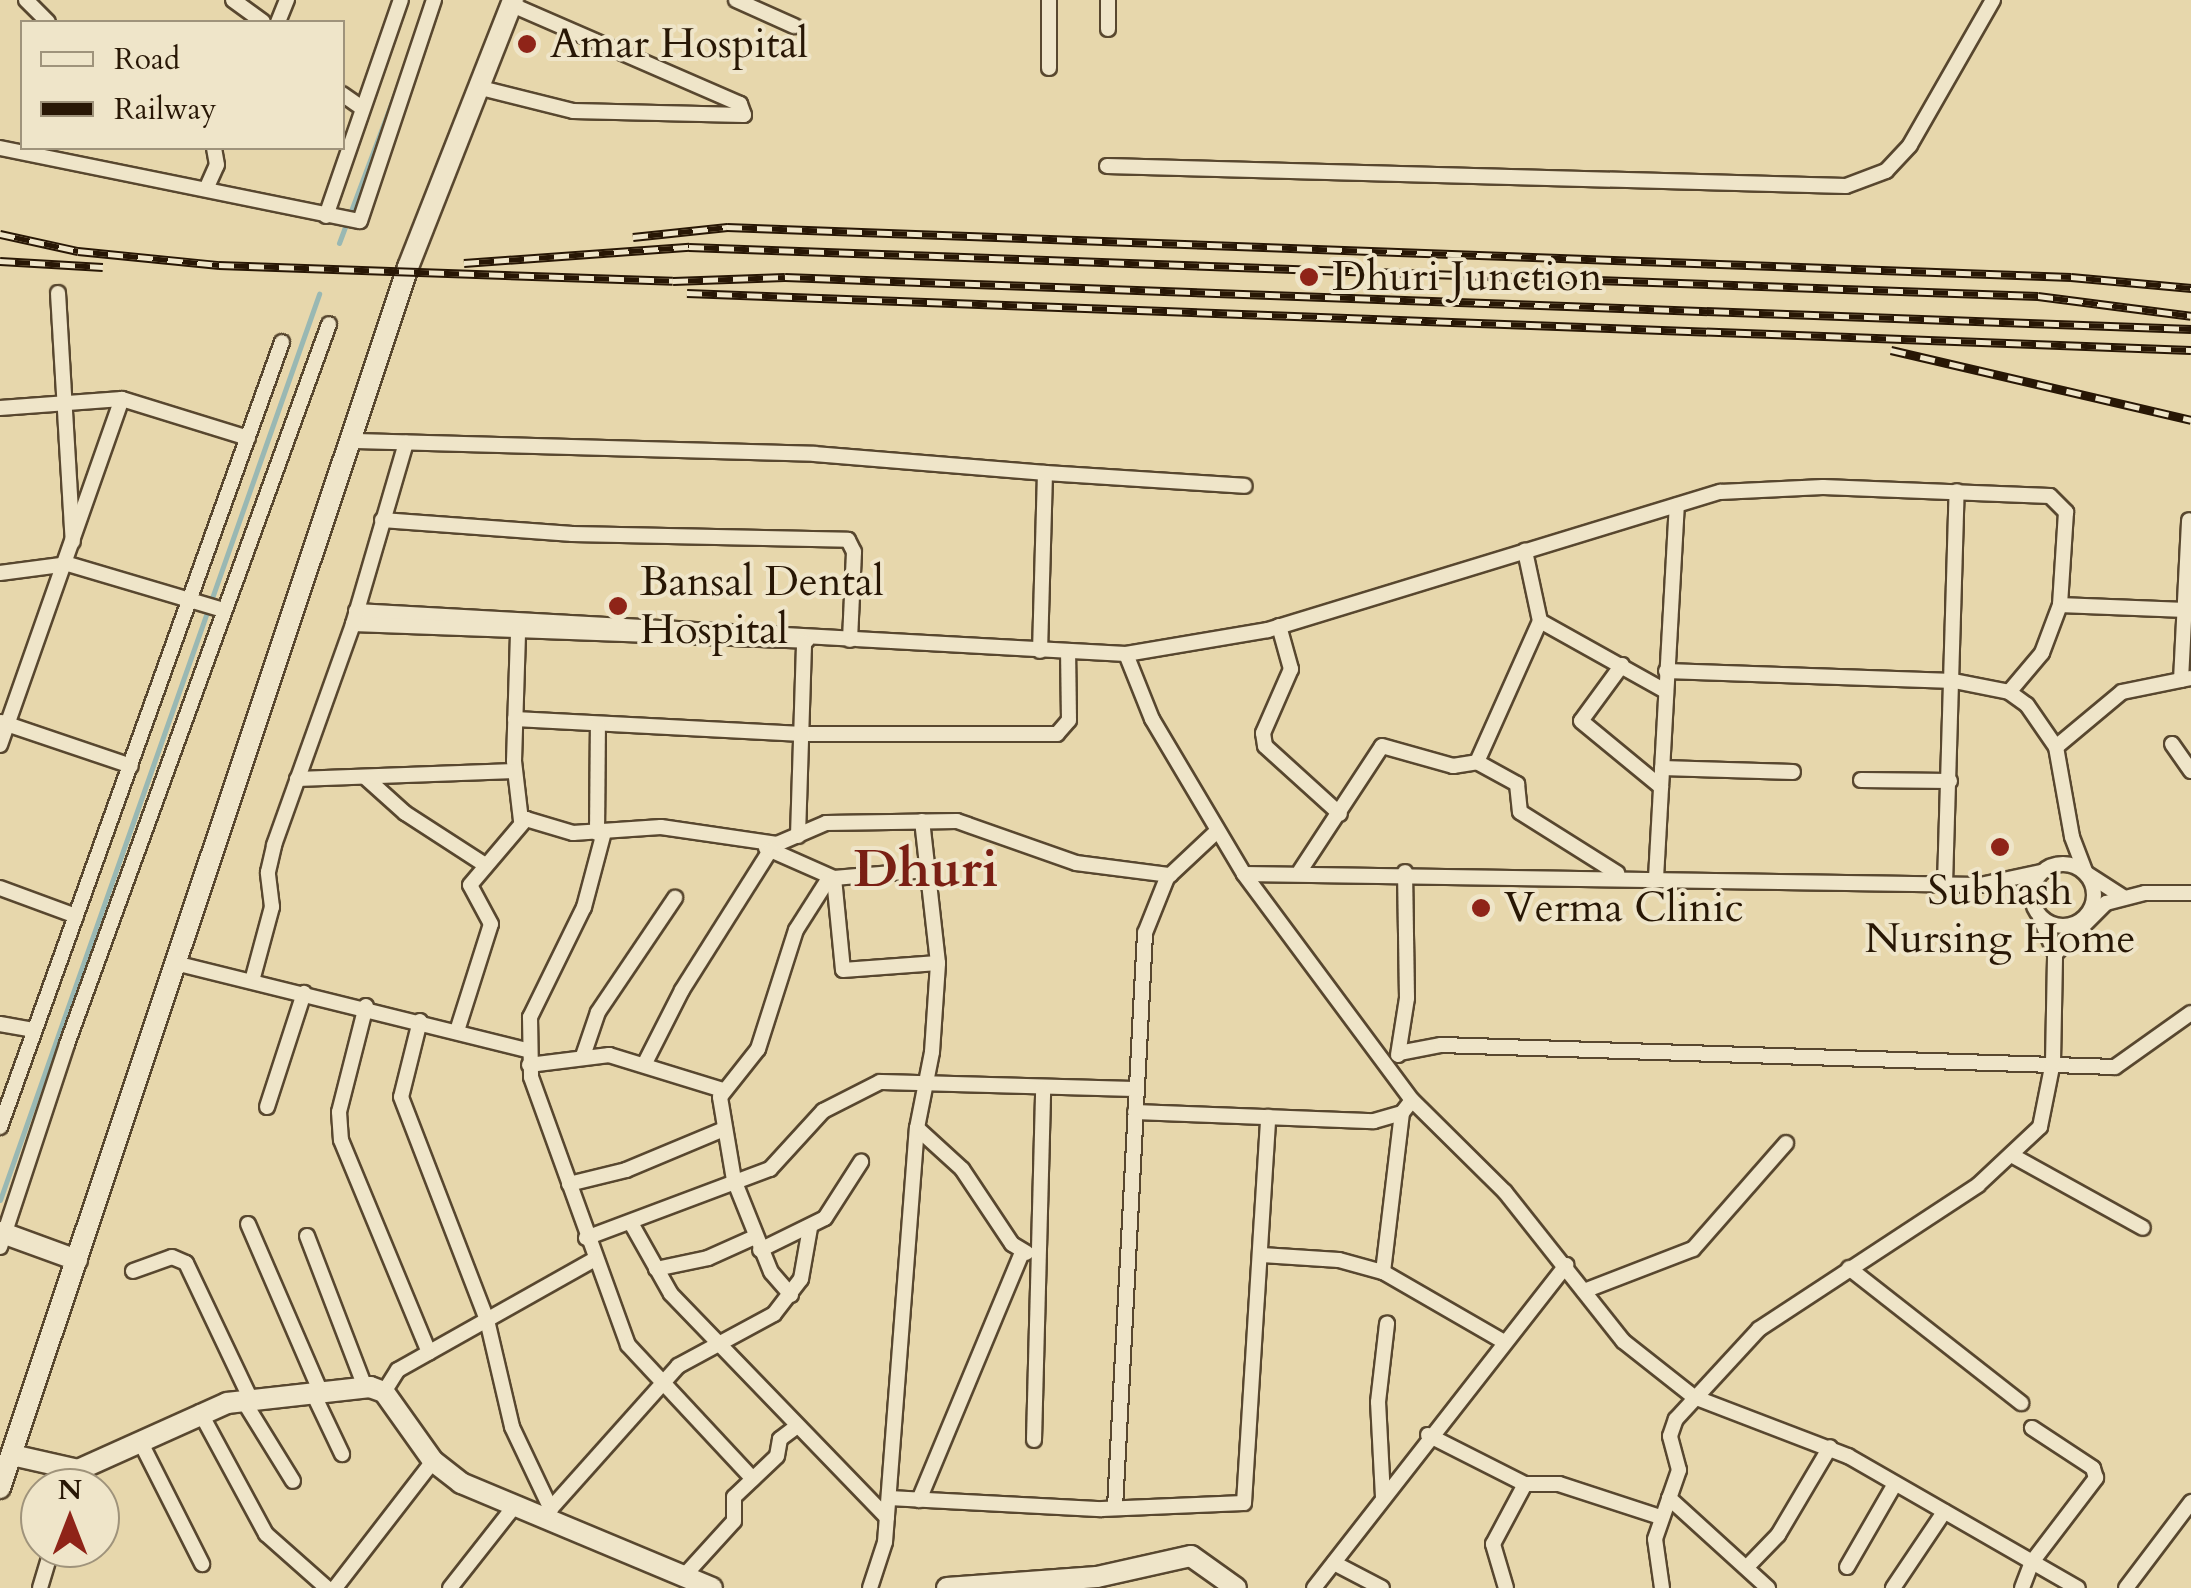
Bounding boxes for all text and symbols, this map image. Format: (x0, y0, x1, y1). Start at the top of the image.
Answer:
place label: Amar Hospital (550, 19, 808, 69)
legend (20, 20, 345, 150)
marker: Amar Hospital (514, 31, 540, 57)
text: Road (114, 39, 180, 80)
text: Railway (114, 89, 217, 130)
place label: Dhuri Junction (1332, 252, 1603, 302)
marker: Dhuri Junction (1296, 264, 1322, 290)
place label: Bansal Dental Hospital (640, 557, 884, 656)
marker: Bansal Dental Hospital (605, 593, 631, 619)
marker: Subhash Nursing Home (1987, 834, 2013, 860)
district label: Dhuri (854, 840, 998, 902)
place label: Subhash Nursing Home (1864, 866, 2136, 964)
place label: Verma Clinic (1504, 883, 1744, 933)
marker: Verma Clinic (1468, 895, 1494, 921)
north arrow (20, 1468, 120, 1568)
text: N (58, 1471, 82, 1509)

